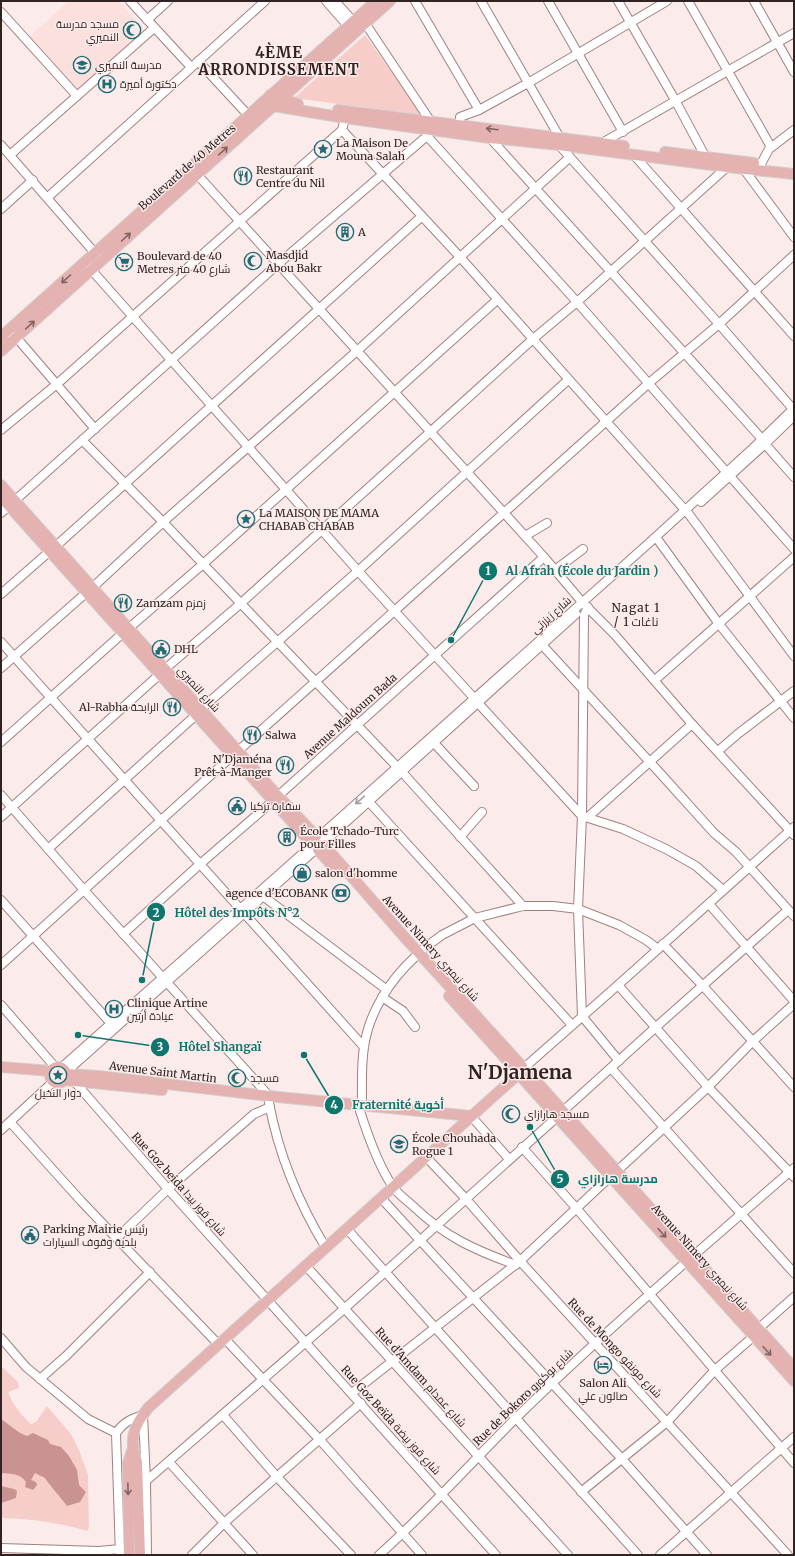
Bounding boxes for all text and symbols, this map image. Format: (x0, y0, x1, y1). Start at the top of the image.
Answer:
place label: مسجد مدرسة النميري (56, 17, 119, 46)
mosque icon: مسجد مدرسة النميري (122, 20, 142, 40)
district label: 4ÈME ARRONDISSEMENT (197, 42, 360, 79)
school or university icon: مدرسة النميري (72, 55, 92, 75)
place label: مدرسة النميري (95, 58, 162, 74)
hospital icon: دكتورة أميرة (97, 74, 117, 94)
place label: دكتورة أميرة (120, 77, 177, 91)
street label: Boulevard de 40 Metres (135, 121, 239, 213)
one-way arrow (486, 126, 499, 133)
place label: La Maison De Mouna Salah (336, 136, 408, 163)
place icon: La Maison De Mouna Salah (313, 139, 333, 159)
one-way arrow (218, 147, 228, 156)
place label: Restaurant Centre du Nil (256, 163, 325, 190)
restaurant icon: Restaurant Centre du Nil (233, 166, 253, 186)
building icon: A (335, 222, 355, 242)
place label: A (357, 225, 366, 239)
one-way arrow (121, 232, 131, 242)
place label: Masdjid Abou Bakr (265, 248, 322, 275)
place label: Boulevard de 40 Metres شارع 40 متر (137, 249, 230, 277)
mosque icon: Masdjid Abou Bakr (243, 251, 263, 271)
supermarket icon: Boulevard de 40 Metres شارع 40 متر (114, 252, 134, 272)
one-way arrow (60, 275, 71, 284)
one-way arrow (25, 320, 35, 329)
place label: La MAISON DE MAMA CHABAB CHABAB (259, 506, 379, 533)
place icon: La MAISON DE MAMA CHABAB CHABAB (236, 509, 256, 529)
callout: Al Afrah (École du Jardin ) (478, 559, 666, 583)
text: Al Afrah (École du Jardin ) (505, 562, 658, 578)
text: 1 (485, 563, 491, 578)
restaurant icon: Zamzam زمزم (113, 593, 133, 613)
street label: شارع زيزرتي (528, 593, 575, 638)
place label: Zamzam زمزم (136, 596, 206, 611)
district label: Nagat 1 / ناغات 1 (611, 600, 661, 629)
public building icon: DHL (151, 639, 171, 659)
place label: DHL (174, 642, 198, 656)
street label: شارع النميري (173, 663, 223, 716)
street label: Avenue Maldoum Bada (300, 670, 400, 762)
restaurant icon: Al-Rabha الرابحة (162, 697, 182, 717)
place label: Al-Rabha الرابحة (78, 700, 159, 714)
restaurant icon: Salwa (242, 725, 262, 745)
place label: Salwa (265, 728, 296, 742)
place label: N'Djaména Prêt-à-Manger (194, 752, 272, 779)
restaurant icon: N'Djaména Prêt-à-Manger (275, 755, 295, 775)
public building icon: سفارة تركيا (227, 796, 247, 816)
one-way arrow (355, 796, 366, 805)
place label: سفارة تركيا (250, 799, 301, 813)
place label: École Tchado-Turc pour Filles (300, 824, 399, 851)
building icon: École Tchado-Turc pour Filles (277, 827, 297, 847)
shop icon: salon d'homme (292, 863, 312, 883)
place label: salon d'homme (315, 866, 397, 880)
bank icon: agence d'ECOBANK (331, 883, 351, 903)
place label: agence d'ECOBANK (226, 886, 328, 900)
street label: Avenue Nimery شارع نيميري (378, 891, 482, 1005)
callout: Hôtel des Impôts N°2 (146, 900, 307, 924)
text: 2 (152, 905, 160, 920)
text: Hôtel des Impôts N°2 (175, 905, 299, 920)
place label: Clinique Artine عيادة أرتين (127, 996, 208, 1023)
hospital icon: Clinique Artine عيادة أرتين (104, 999, 124, 1019)
callout: Hôtel Shangaï (150, 1035, 269, 1059)
text: 3 (157, 1039, 164, 1054)
text: Hôtel Shangaï (179, 1039, 262, 1054)
street label: Avenue Saint Martin (107, 1058, 218, 1086)
district label: N'Djamena (468, 1060, 573, 1084)
place icon: دوار النخيل (48, 1065, 68, 1085)
mosque icon: مسجد (227, 1068, 247, 1088)
place label: مسجد (250, 1071, 279, 1085)
place label: دوار النخيل (35, 1086, 81, 1100)
callout: Fraternité أخوية (324, 1093, 451, 1117)
text: 4 (330, 1097, 338, 1112)
text: Fraternité أخوية (352, 1097, 444, 1113)
mosque icon: مسجد هارازاي (501, 1104, 521, 1124)
place label: مسجد هارازاي (524, 1107, 589, 1123)
street label: Rue Goz beida شارع قوز بيدا (128, 1129, 229, 1239)
place label: École Chouhada Rogue 1 (412, 1131, 496, 1158)
school or university icon: École Chouhada Rogue 1 (389, 1134, 409, 1154)
callout: مدرسة هارازاي (550, 1167, 666, 1191)
text: 5 (556, 1171, 564, 1186)
text: مدرسة هارازاي (578, 1171, 658, 1189)
street label: Avenue Nimery شارع نيميري (647, 1200, 751, 1314)
place label: Parking Mairie رئيس بلدية وقوف السيارات (43, 1222, 148, 1249)
public building icon: Parking Mairie رئيس بلدية وقوف السيارات (20, 1225, 40, 1245)
one-way arrow (657, 1227, 666, 1238)
street label: Rue de Mongo شارع مونقو (564, 1295, 665, 1402)
street label: Rue d'Amdam شارع عمدام (372, 1324, 469, 1430)
street label: Rue de Bokoro شارع بوكورو (470, 1345, 577, 1449)
one-way arrow (762, 1345, 771, 1355)
hotel icon: Salon Ali صالون علي (593, 1355, 613, 1375)
street label: Rue Goz Beïda شارع قوز بيضة (337, 1362, 444, 1478)
place label: Salon Ali صالون علي (578, 1376, 628, 1405)
one-way arrow (124, 1482, 132, 1495)

